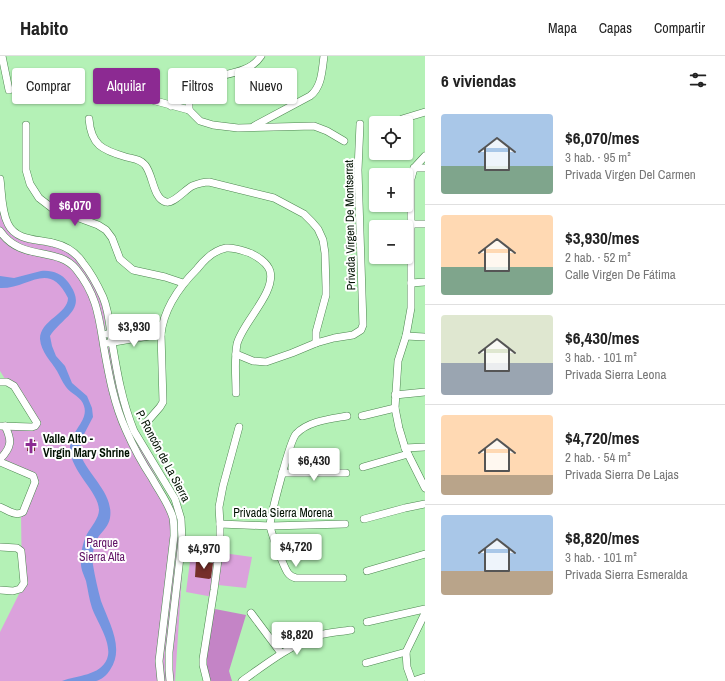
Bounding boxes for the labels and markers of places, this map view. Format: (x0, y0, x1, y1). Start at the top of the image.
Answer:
pin: $6,070 (42, 193, 108, 227)
pin: $3,930 (101, 314, 167, 348)
place label: Valle Alto - Virgin Mary Shrine (43, 431, 130, 461)
church icon: Valle Alto - Virgin Mary Shrine (22, 437, 40, 455)
pin: $6,430 (281, 448, 347, 482)
pin: $4,720 (263, 534, 329, 568)
pin: $4,970 (171, 536, 237, 570)
pin: $8,820 (264, 622, 330, 656)

